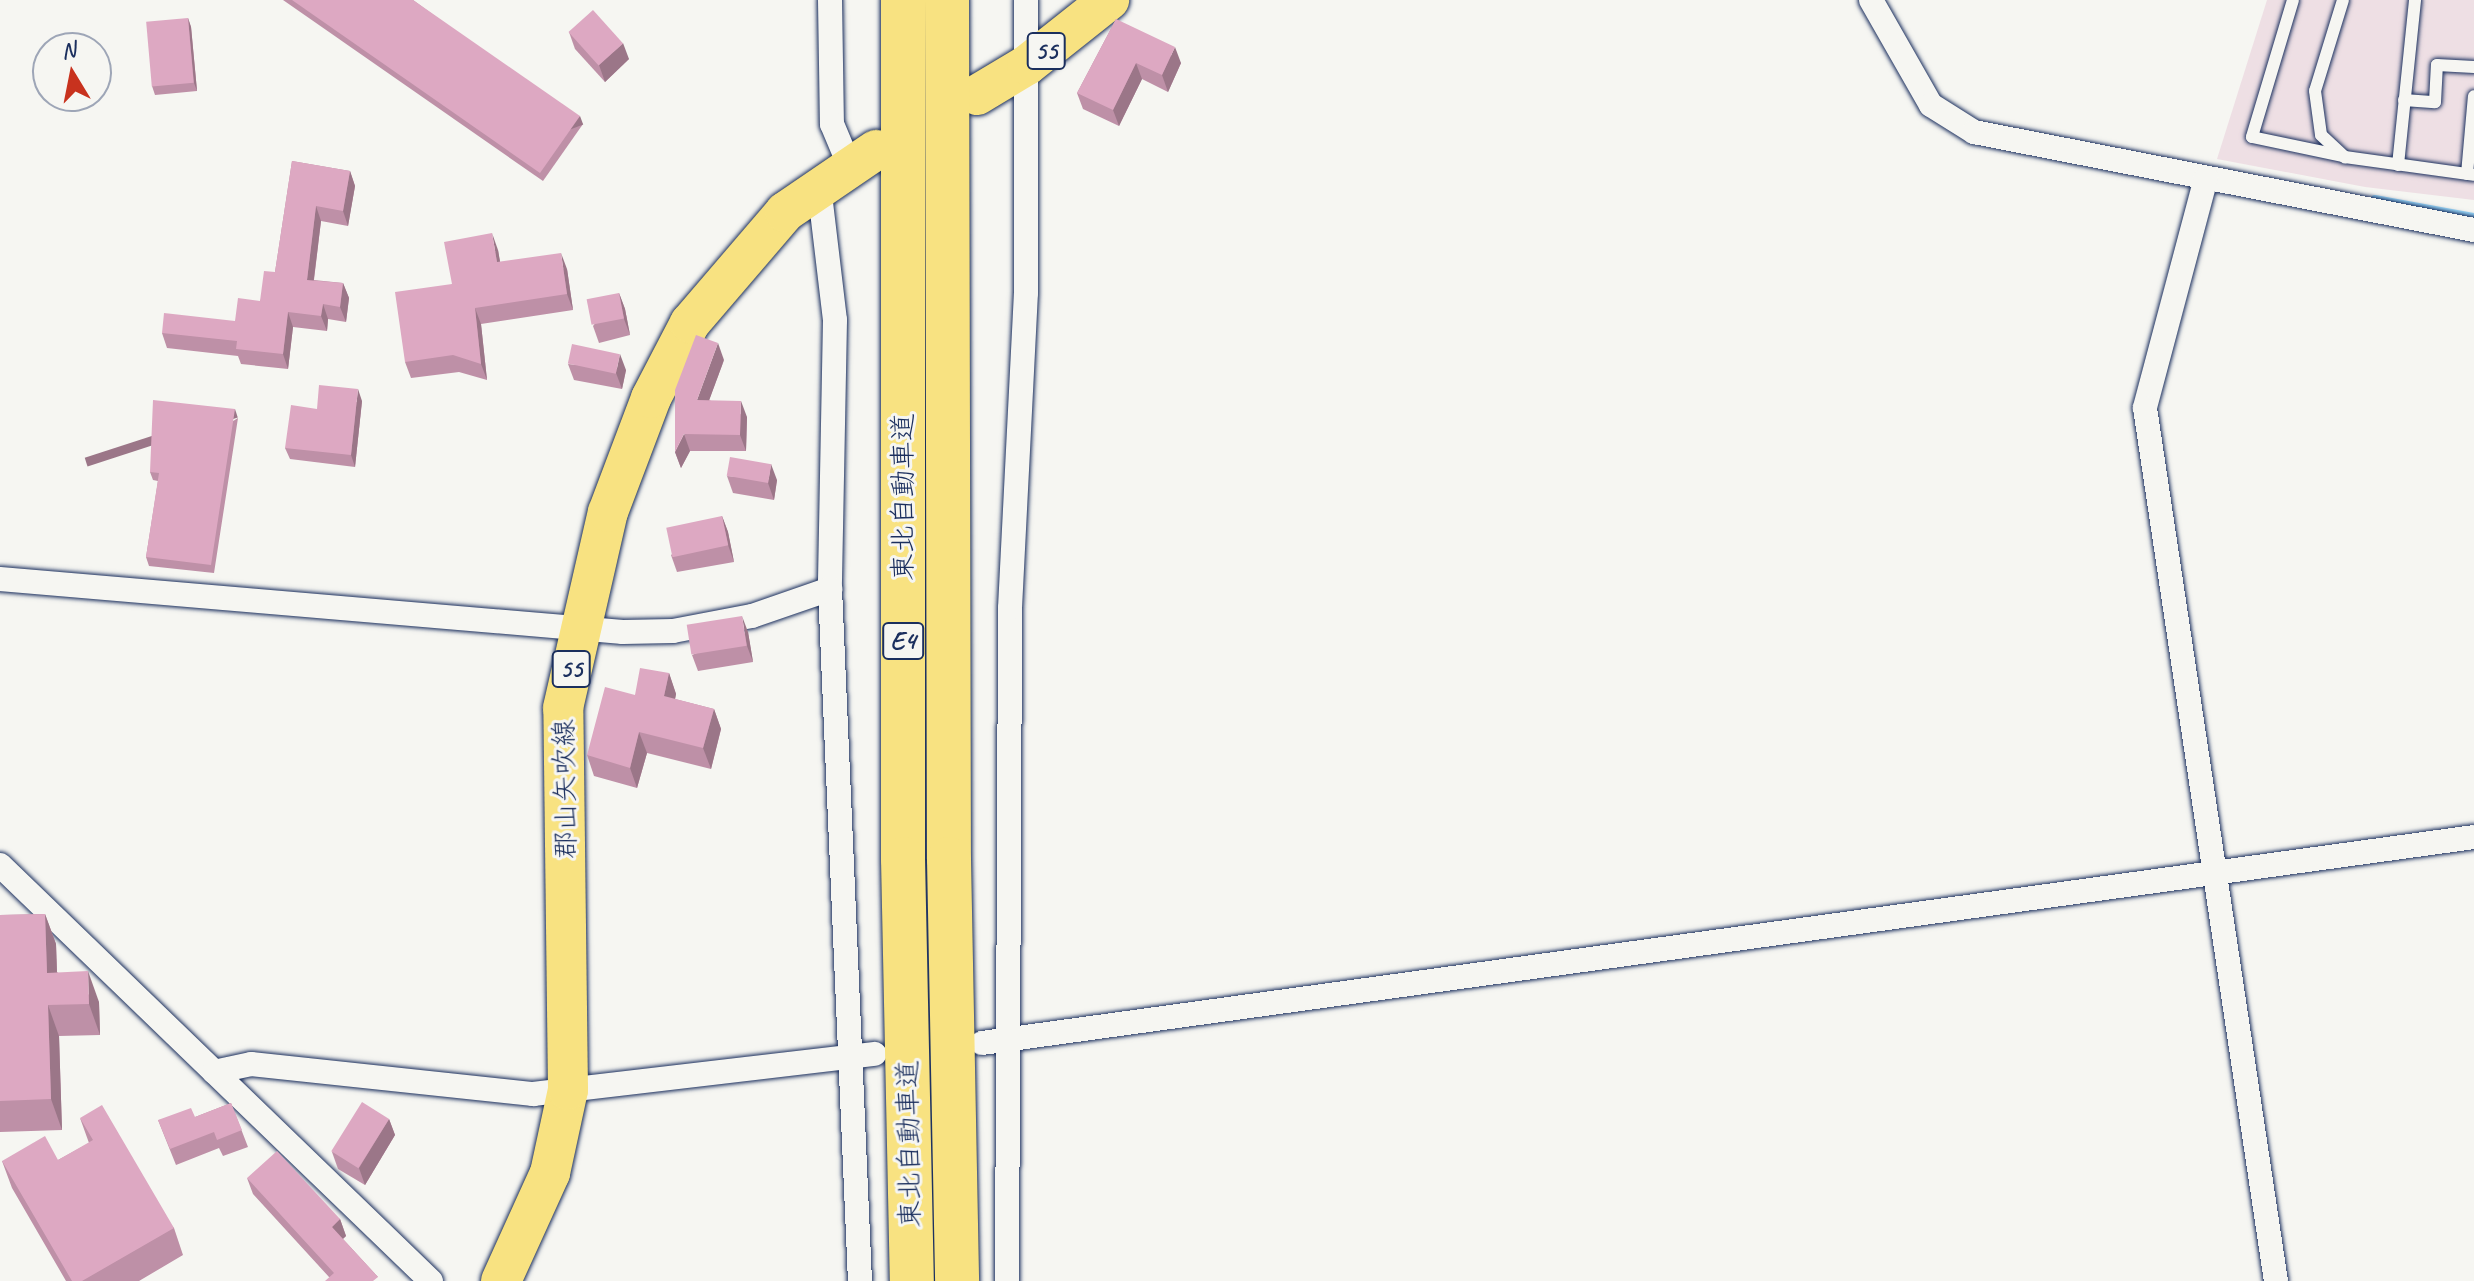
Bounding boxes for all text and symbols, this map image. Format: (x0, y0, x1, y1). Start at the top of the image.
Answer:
road number: 55 (1026, 29, 1066, 73)
north arrow (32, 32, 112, 112)
text: N (59, 35, 77, 65)
street label: 東北自動車道 (886, 413, 920, 581)
road number: E4 (881, 619, 925, 663)
road number: 55 (551, 647, 591, 691)
street label: 郡山矢吹線 (547, 719, 583, 859)
street label: 東北自動車道 (891, 1060, 927, 1228)

